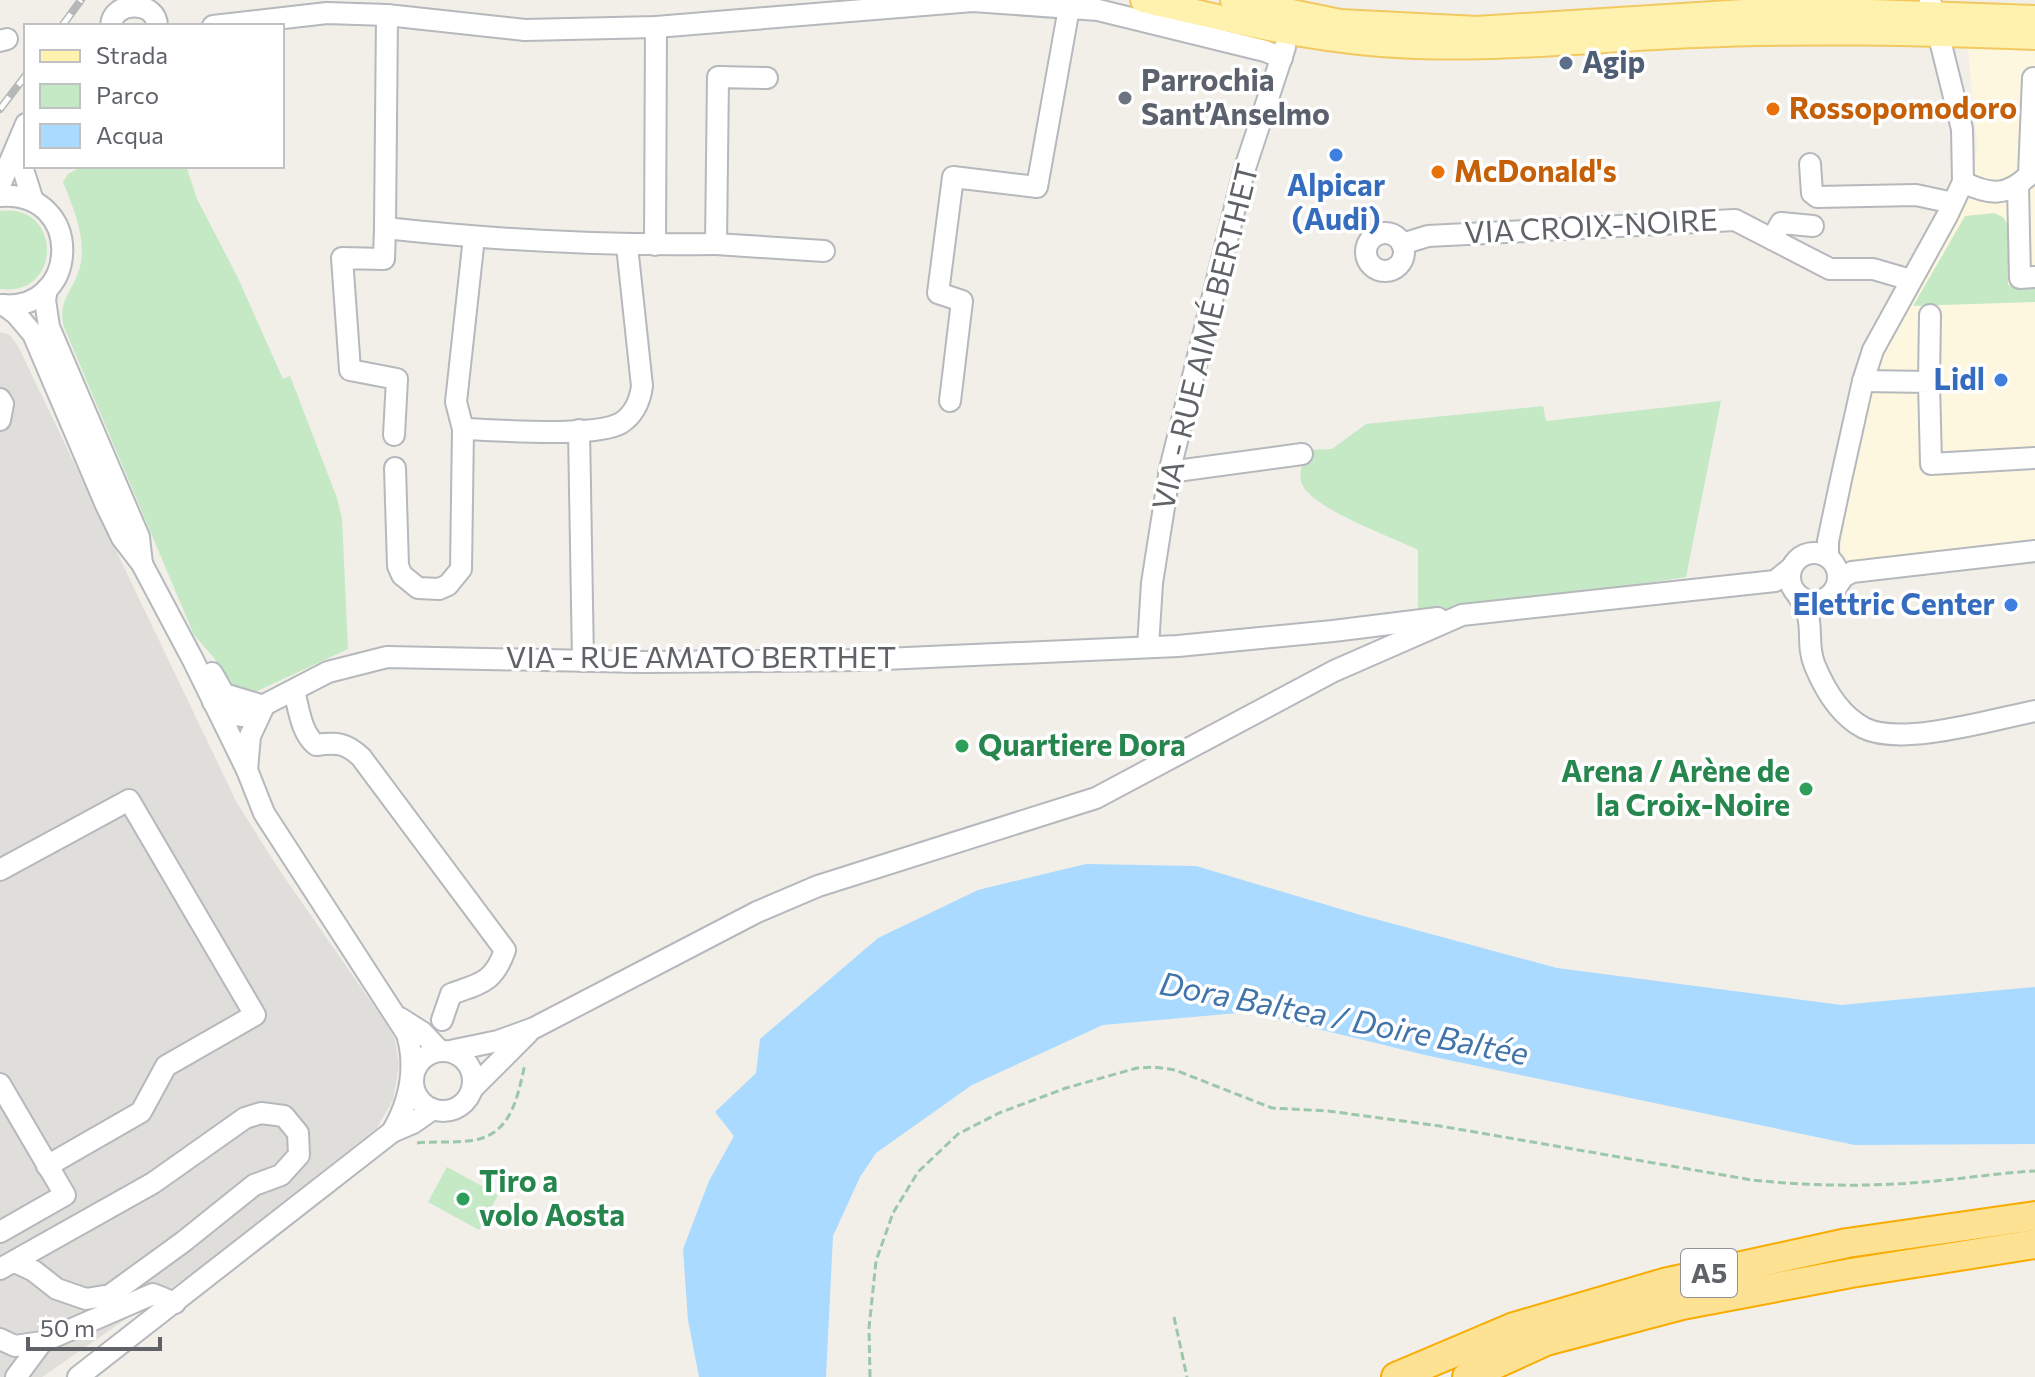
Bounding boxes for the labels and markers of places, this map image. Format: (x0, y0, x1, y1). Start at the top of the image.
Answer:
place label: Agip (1582, 42, 1645, 79)
marker: Agip (1557, 54, 1575, 72)
place label: Parrochia Sant’Anselmo (1141, 60, 1330, 131)
place label: Rossopomodoro (1789, 88, 2017, 125)
marker: Parrochia Sant’Anselmo (1116, 89, 1134, 107)
marker: Rossopomodoro (1764, 100, 1782, 118)
marker: Alpicar (Audi) (1327, 146, 1345, 164)
place label: McDonald's (1454, 151, 1617, 188)
marker: McDonald's (1429, 163, 1447, 181)
place label: Alpicar (Audi) (1287, 165, 1385, 236)
place label: Lidl (1934, 359, 1985, 396)
marker: Lidl (1992, 371, 2010, 389)
place label: Elettric Center (1793, 584, 1995, 621)
marker: Elettric Center (2002, 596, 2020, 614)
place label: Quartiere Dora (978, 725, 1186, 762)
marker: Quartiere Dora (953, 737, 971, 755)
place label: Arena / Arène de la Croix-Noire (1561, 751, 1790, 822)
marker: Arena / Arène de la Croix-Noire (1797, 780, 1815, 798)
place label: Tiro a volo Aosta (479, 1161, 625, 1232)
marker: Tiro a volo Aosta (454, 1190, 472, 1208)

